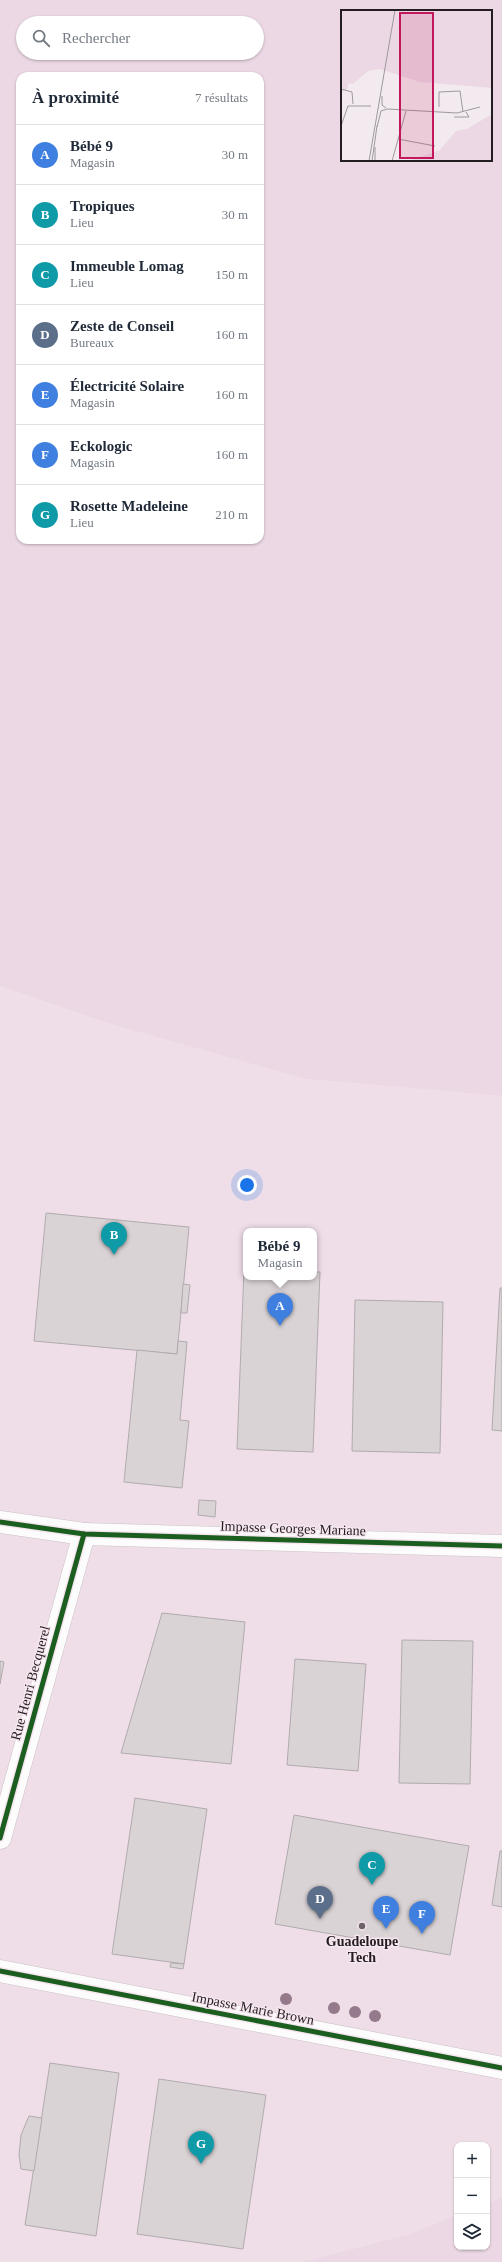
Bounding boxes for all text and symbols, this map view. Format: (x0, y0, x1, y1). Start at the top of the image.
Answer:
inset map (341, 10, 492, 161)
search box (16, 16, 264, 60)
icon: search (30, 27, 52, 49)
text: Rechercher (62, 30, 130, 46)
text: À proximité (32, 88, 119, 107)
text: 7 résultats (195, 90, 248, 105)
text: Bébé 9 (70, 138, 113, 154)
text: A (40, 147, 50, 162)
text: 30 m (222, 147, 248, 162)
text: Magasin (70, 155, 115, 170)
text: Tropiques (70, 198, 134, 214)
text: B (41, 207, 49, 222)
text: 30 m (222, 207, 248, 222)
text: Lieu (70, 215, 94, 230)
text: Immeuble Lomag (70, 258, 184, 274)
text: C (40, 267, 50, 282)
text: 150 m (215, 267, 248, 282)
text: Lieu (70, 275, 94, 290)
text: Zeste de Conseil (70, 318, 174, 334)
text: D (40, 327, 50, 342)
text: 160 m (215, 327, 248, 342)
text: Bureaux (70, 335, 114, 350)
text: Électricité Solaire (70, 378, 184, 394)
text: E (41, 387, 49, 402)
text: 160 m (215, 387, 248, 402)
text: Magasin (70, 395, 115, 410)
text: Eckologic (70, 438, 133, 454)
text: F (41, 447, 49, 462)
text: 160 m (215, 447, 248, 462)
text: Magasin (70, 455, 115, 470)
text: Rosette Madeleine (70, 498, 188, 514)
text: G (40, 507, 50, 522)
text: 210 m (215, 507, 248, 522)
text: Lieu (70, 515, 94, 530)
your location (237, 1175, 257, 1195)
pin: B (101, 1222, 127, 1255)
popup (243, 1228, 317, 1280)
text: Bébé 9 (258, 1238, 301, 1254)
text: Magasin (258, 1255, 302, 1270)
pin: A (267, 1293, 293, 1326)
street label: Impasse Georges Mariane (220, 1518, 366, 1539)
street label: Rue Henri Becquerel (8, 1624, 53, 1742)
pin: C (359, 1852, 385, 1885)
pin: D (307, 1886, 333, 1919)
pin: E (373, 1896, 399, 1929)
pin: F (409, 1901, 435, 1934)
marker: Guadeloupe Tech (357, 1921, 367, 1931)
place label: Guadeloupe Tech (326, 1934, 398, 1965)
street label: Impasse Marie Brown (190, 1989, 315, 2028)
pin: G (188, 2131, 214, 2164)
map controls (454, 2142, 490, 2250)
button: + (454, 2142, 490, 2178)
button: − (454, 2178, 490, 2214)
button: layers (454, 2214, 490, 2250)

